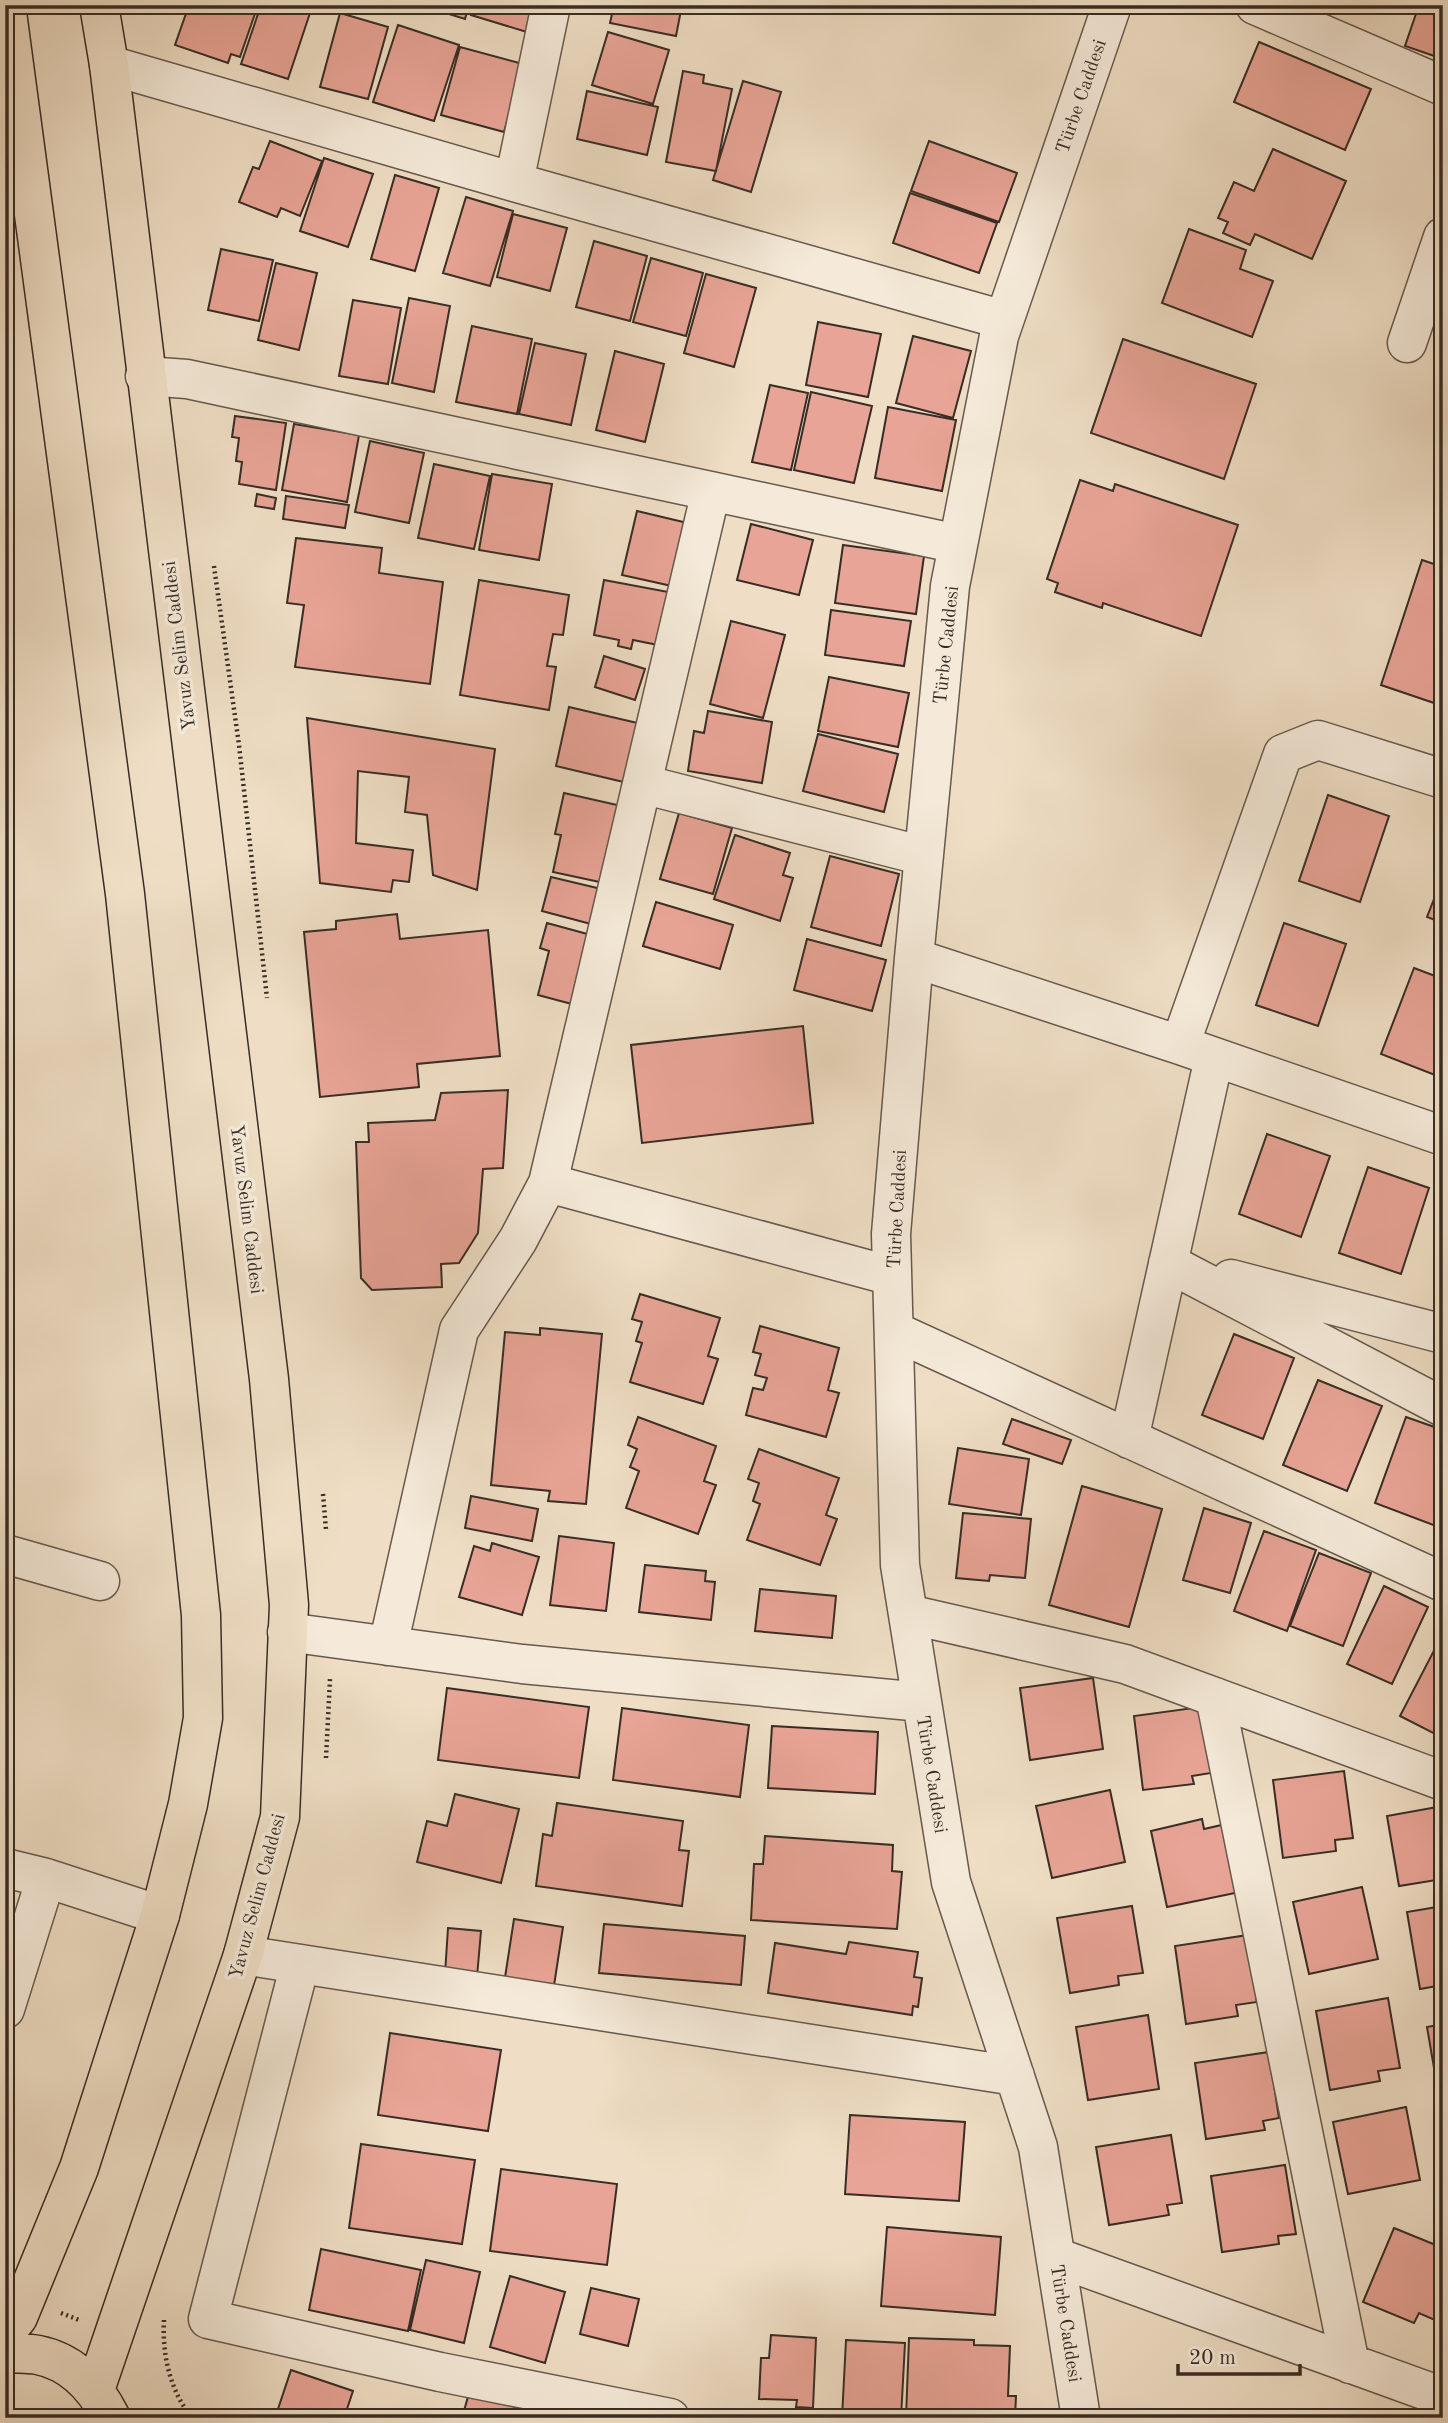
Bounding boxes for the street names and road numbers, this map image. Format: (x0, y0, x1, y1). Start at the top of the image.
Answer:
street label: Türbe Caddesi (1054, 37, 1111, 156)
street label: Yavuz Selim Caddesi (161, 560, 200, 731)
street label: Türbe Caddesi (932, 585, 963, 706)
street label: Yavuz Selim Caddesi (226, 1124, 265, 1295)
street label: Türbe Caddesi (886, 1149, 911, 1269)
street label: Türbe Caddesi (912, 1714, 949, 1835)
street label: Yavuz Selim Caddesi (227, 1812, 290, 1981)
street label: Türbe Caddesi (1046, 2263, 1083, 2384)

